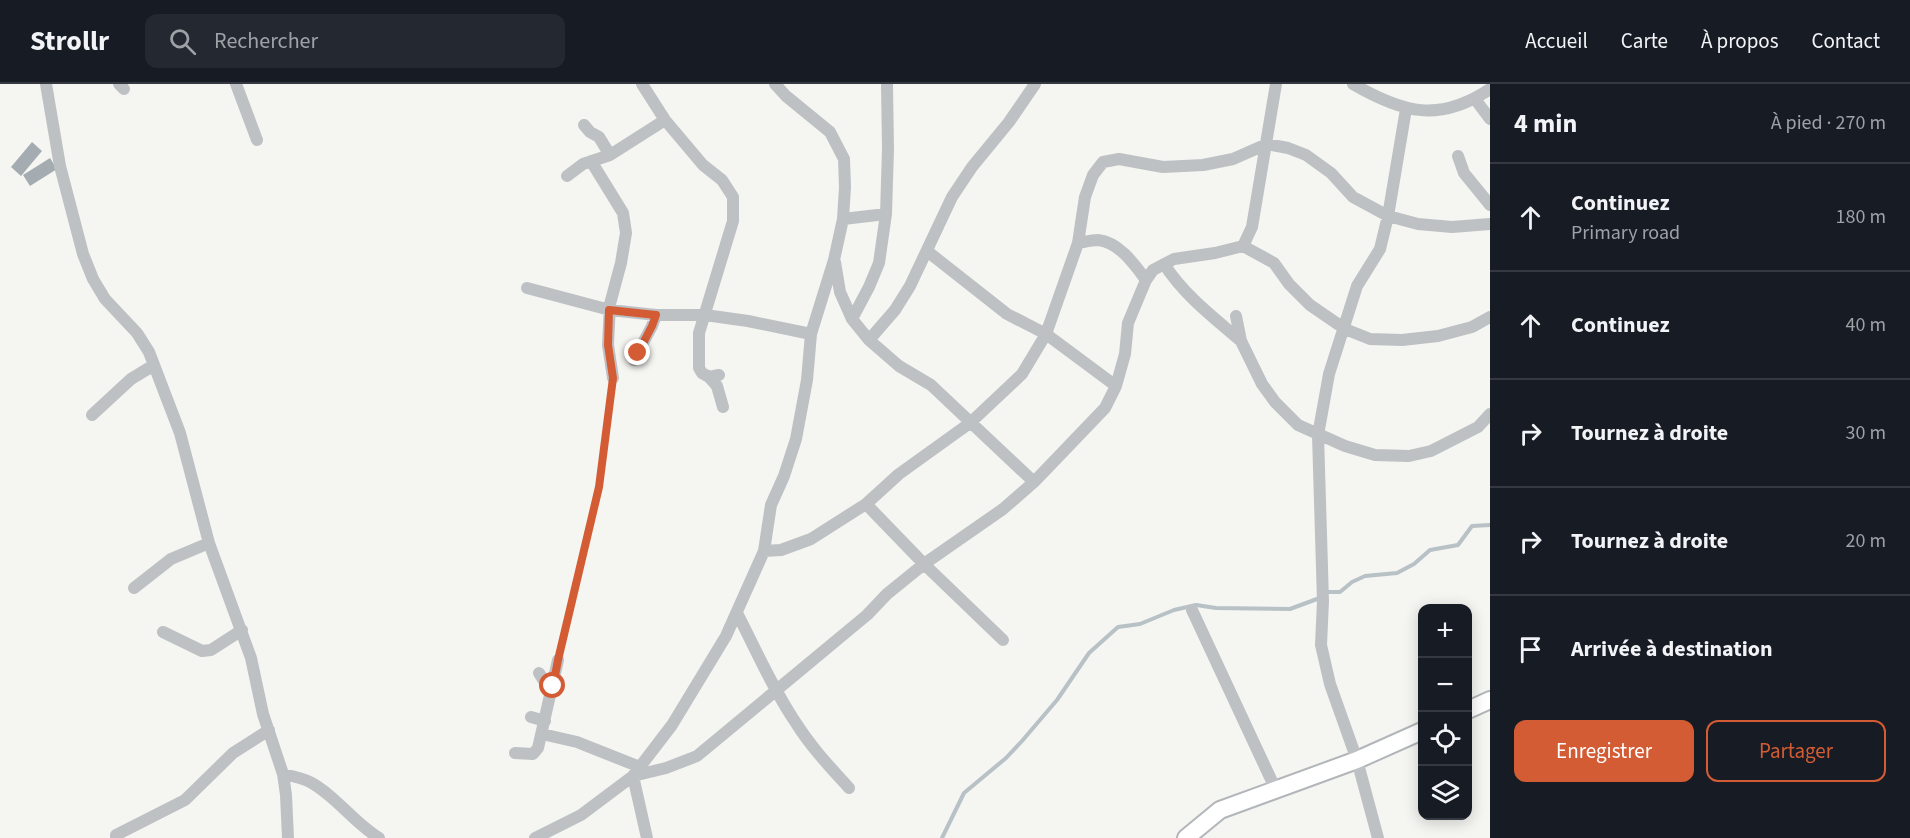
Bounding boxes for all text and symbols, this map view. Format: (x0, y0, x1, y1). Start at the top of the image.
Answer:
search box (145, 14, 565, 68)
text: Strollr (30, 21, 109, 61)
icon: search (166, 25, 199, 58)
text: Rechercher (214, 25, 318, 57)
text: Accueil (1525, 26, 1588, 56)
text: Carte (1621, 26, 1668, 56)
text: À propos (1701, 26, 1778, 56)
text: Contact (1811, 26, 1880, 56)
text: 4 min (1514, 105, 1577, 142)
text: À pied · 270 m (1771, 109, 1886, 137)
text: Continuez (1571, 187, 1670, 219)
icon: ahead (1514, 201, 1547, 234)
text: 180 m (1836, 203, 1886, 231)
text: Primary road (1571, 219, 1680, 247)
icon: ahead (1514, 309, 1547, 342)
text: Continuez (1571, 309, 1670, 341)
text: 40 m (1846, 311, 1886, 339)
route end (624, 339, 650, 365)
icon: right (1514, 417, 1547, 450)
text: Tournez à droite (1571, 417, 1728, 449)
text: 30 m (1846, 419, 1886, 447)
icon: right (1514, 525, 1547, 558)
text: Tournez à droite (1571, 525, 1728, 557)
text: 20 m (1846, 527, 1886, 555)
map controls (1418, 604, 1472, 820)
button: + (1418, 604, 1472, 658)
icon: arrive (1514, 633, 1547, 666)
text: Arrivée à destination (1571, 633, 1773, 665)
button: − (1418, 658, 1472, 712)
route start (539, 672, 565, 698)
button: locate (1418, 712, 1472, 766)
button: Enregistrer (1514, 720, 1694, 782)
button: Partager (1706, 720, 1886, 782)
button: layers (1418, 766, 1472, 820)

